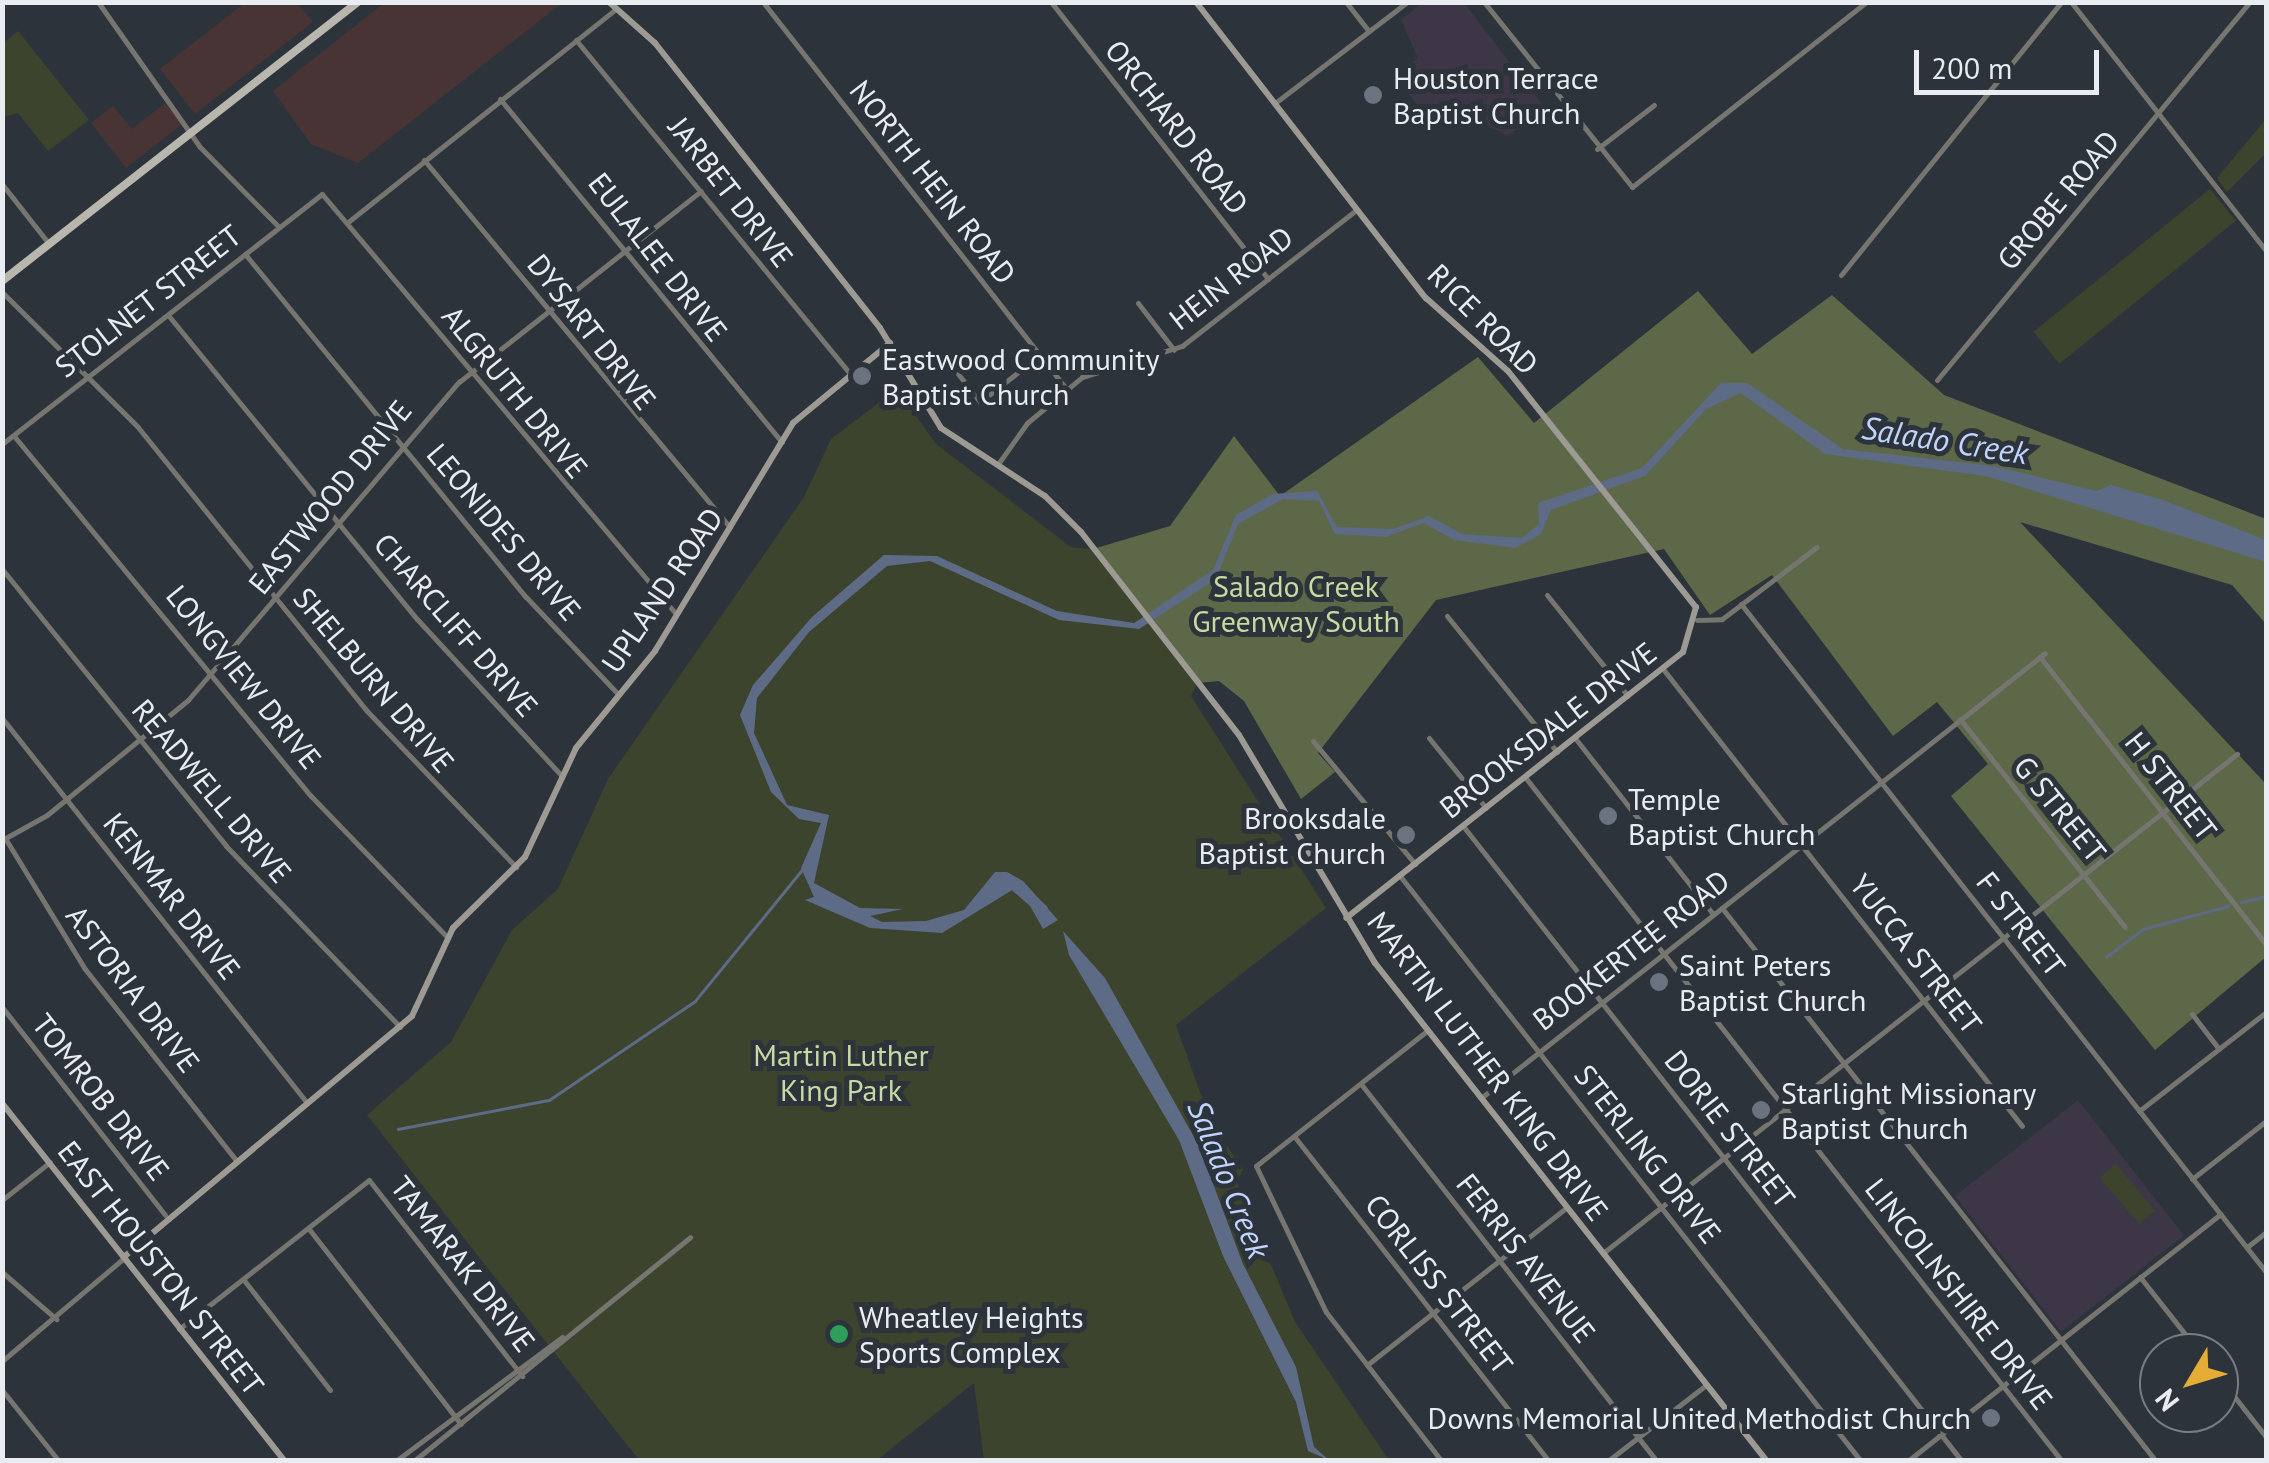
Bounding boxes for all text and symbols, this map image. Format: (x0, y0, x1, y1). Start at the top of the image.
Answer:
scale bar (1919, 30, 2104, 92)
street label: ORCHARD ROAD (1098, 33, 1256, 221)
text: 200 m (1931, 48, 2012, 87)
place label: Houston Terrace Baptist Church (1393, 60, 1600, 130)
street label: NORTH HEIN ROAD (842, 73, 1024, 291)
marker: Houston Terrace Baptist Church (1362, 84, 1384, 106)
street label: JARBET DRIVE (661, 109, 801, 275)
street label: GROBE ROAD (1989, 123, 2127, 277)
street label: EULALEE DRIVE (581, 166, 735, 348)
street label: STOLNET STREET (47, 217, 249, 385)
street label: HEIN ROAD (1162, 219, 1300, 337)
street label: DYSART DRIVE (520, 247, 664, 417)
street label: RICE ROAD (1420, 256, 1546, 382)
street label: ALGRUTH DRIVE (435, 299, 595, 485)
place label: Eastwood Community Baptist Church (882, 341, 1159, 412)
marker: Eastwood Community Baptist Church (851, 365, 873, 387)
street label: EASTWOOD DRIVE (241, 393, 419, 601)
water label: Salado Creek (1859, 408, 2031, 472)
street label: LEONIDES DRIVE (420, 436, 588, 628)
street label: UPLAND ROAD (594, 501, 730, 679)
street label: CHARCLIFF DRIVE (367, 526, 545, 724)
park label: Salado Creek Greenway South (1192, 568, 1400, 638)
street label: LONGVIEW DRIVE (159, 578, 329, 776)
street label: SHELBURN DRIVE (286, 580, 462, 780)
street label: BROOKSDALE DRIVE (1433, 634, 1663, 826)
street label: READWELL DRIVE (124, 691, 300, 891)
street label: H STREET (2118, 725, 2224, 847)
street label: G STREET (2006, 749, 2114, 869)
place label: Temple Baptist Church (1628, 781, 1815, 852)
place label: Brooksdale Baptist Church (1199, 800, 1386, 870)
marker: Temple Baptist Church (1597, 805, 1619, 827)
street label: KENMAR DRIVE (96, 806, 248, 986)
marker: Brooksdale Baptist Church (1395, 824, 1417, 846)
street label: BOOKERTEE ROAD (1526, 862, 1736, 1038)
street label: F STREET (1969, 865, 2073, 983)
street label: YUCCA STREET (1842, 867, 1990, 1041)
street label: ASTORIA DRIVE (58, 898, 208, 1080)
street label: MARTIN LUTHER KING DRIVE (1360, 904, 1616, 1228)
place label: Saint Peters Baptist Church (1679, 947, 1866, 1018)
marker: Saint Peters Baptist Church (1648, 971, 1670, 993)
street label: TOMROB DRIVE (25, 1007, 177, 1187)
park label: Martin Luther King Park (753, 1037, 929, 1108)
street label: DORIE STREET (1657, 1043, 1803, 1215)
street label: STERLING DRIVE (1567, 1058, 1729, 1250)
place label: Starlight Missionary Baptist Church (1781, 1075, 2036, 1146)
water label: Salado Creek (1180, 1094, 1278, 1264)
marker: Starlight Missionary Baptist Church (1750, 1099, 1772, 1121)
street label: EAST HOUSTON STREET (50, 1133, 272, 1403)
street label: FERRIS AVENUE (1449, 1166, 1603, 1350)
street label: TAMARAK DRIVE (383, 1169, 543, 1359)
street label: LINCOLNSHIRE DRIVE (1858, 1171, 2060, 1417)
street label: CORLISS STREET (1358, 1187, 1520, 1381)
place label: Wheatley Heights Sports Complex (859, 1299, 1085, 1370)
marker: Wheatley Heights Sports Complex (828, 1323, 850, 1345)
north arrow (2139, 1333, 2239, 1433)
text: N (2146, 1382, 2187, 1419)
place label: Downs Memorial United Methodist Church (1428, 1400, 1971, 1436)
marker: Downs Memorial United Methodist Church (1980, 1407, 2002, 1429)

